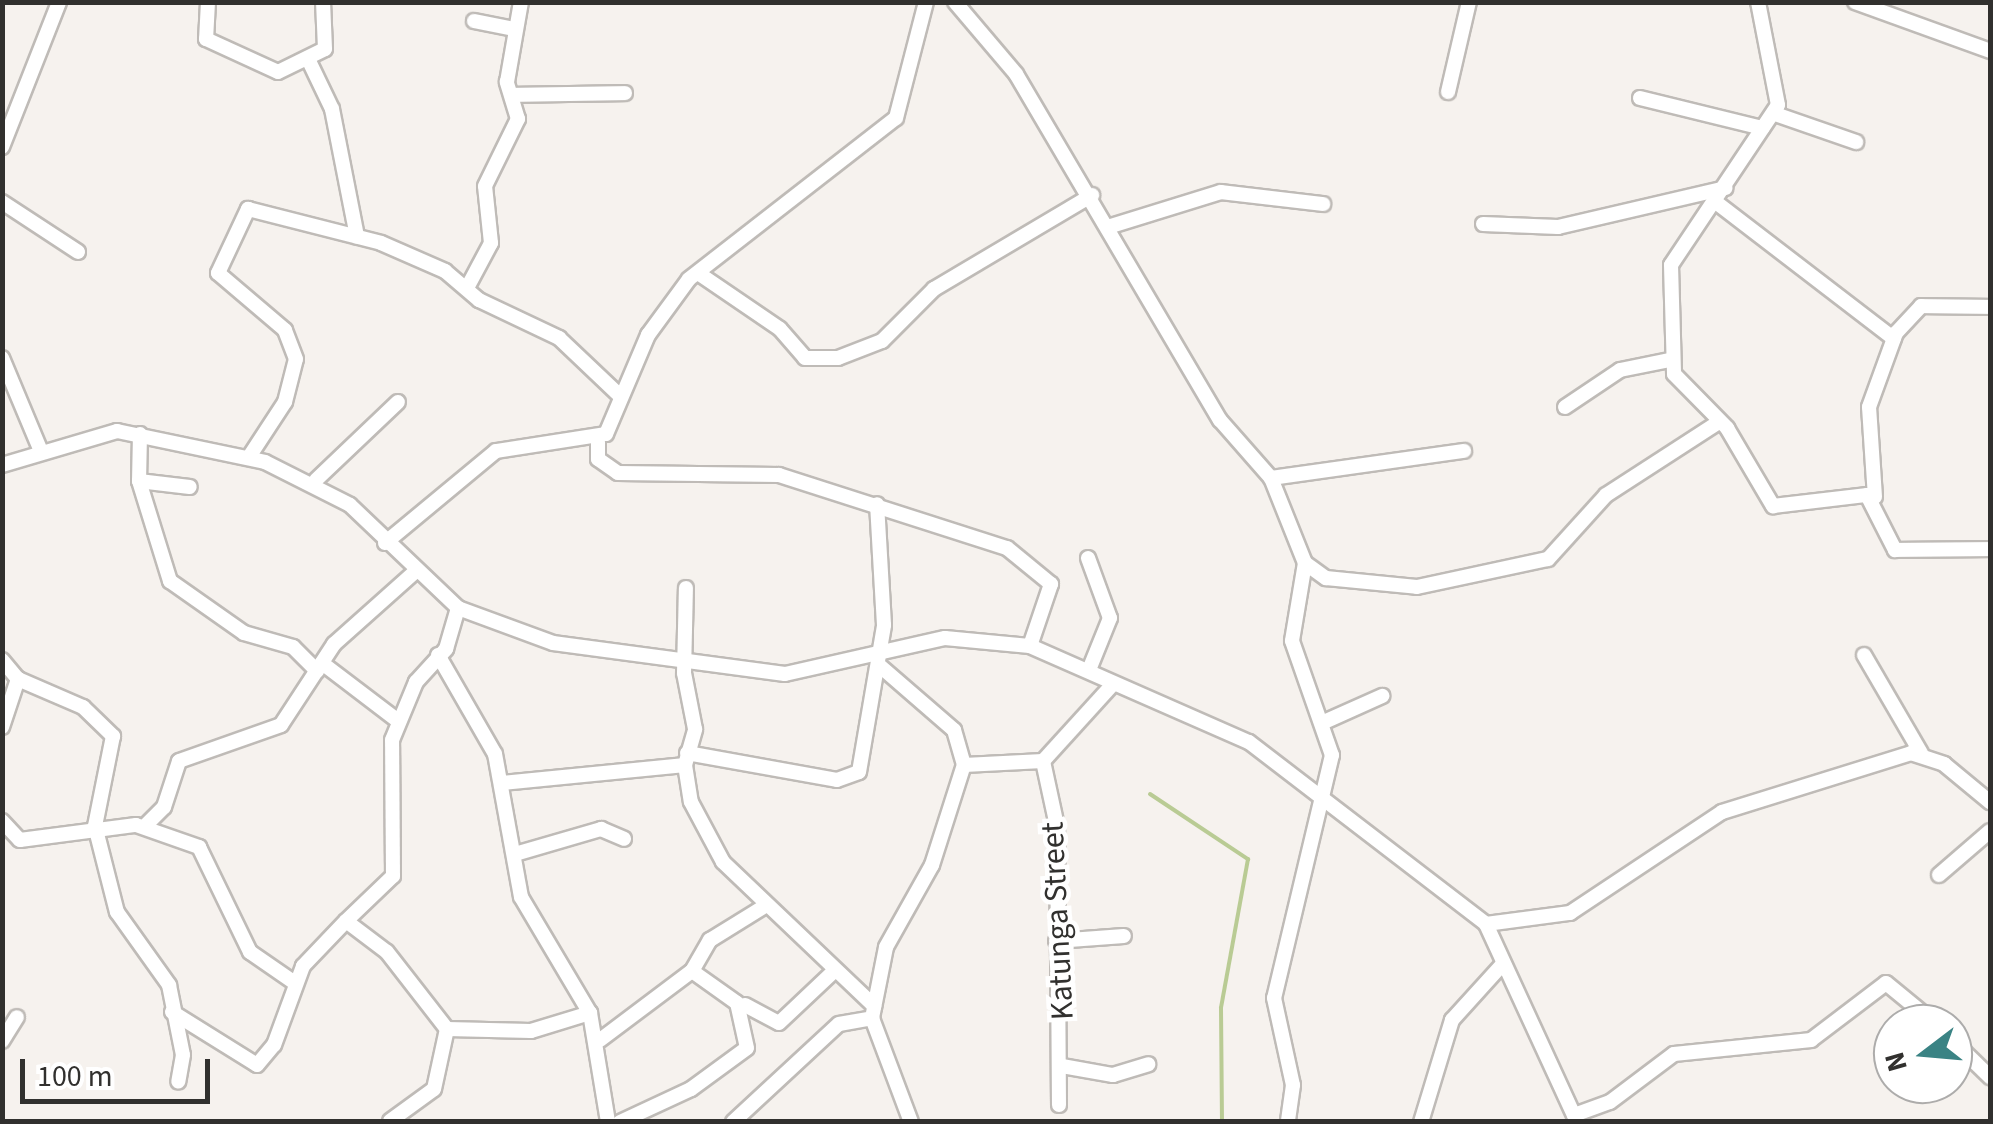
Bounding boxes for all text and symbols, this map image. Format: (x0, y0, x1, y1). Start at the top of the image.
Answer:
street label: Katunga Street (1034, 821, 1082, 1021)
north arrow (1873, 1004, 1973, 1104)
scale bar (25, 1039, 215, 1101)
text: N (1874, 1047, 1918, 1076)
text: 100 m (37, 1055, 113, 1098)

